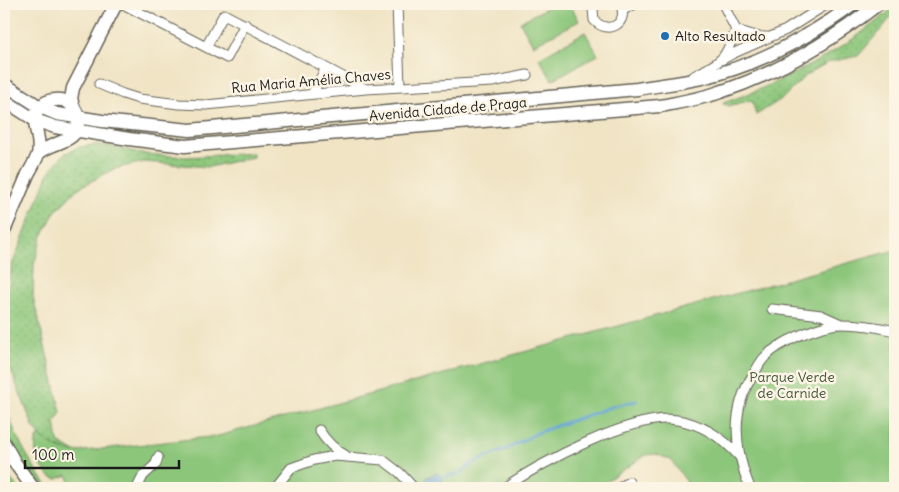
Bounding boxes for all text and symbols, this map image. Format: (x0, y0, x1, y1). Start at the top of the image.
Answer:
place label: Alto Resultado (675, 27, 766, 45)
marker: Alto Resultado (659, 30, 671, 42)
street label: Rua Maria Amélia Chaves (230, 65, 392, 97)
street label: Avenida Cidade de Praga (368, 93, 528, 125)
park label: Parque Verde de Carnide (749, 368, 835, 402)
scale bar (25, 437, 179, 469)
text: 100 m (32, 445, 74, 464)

